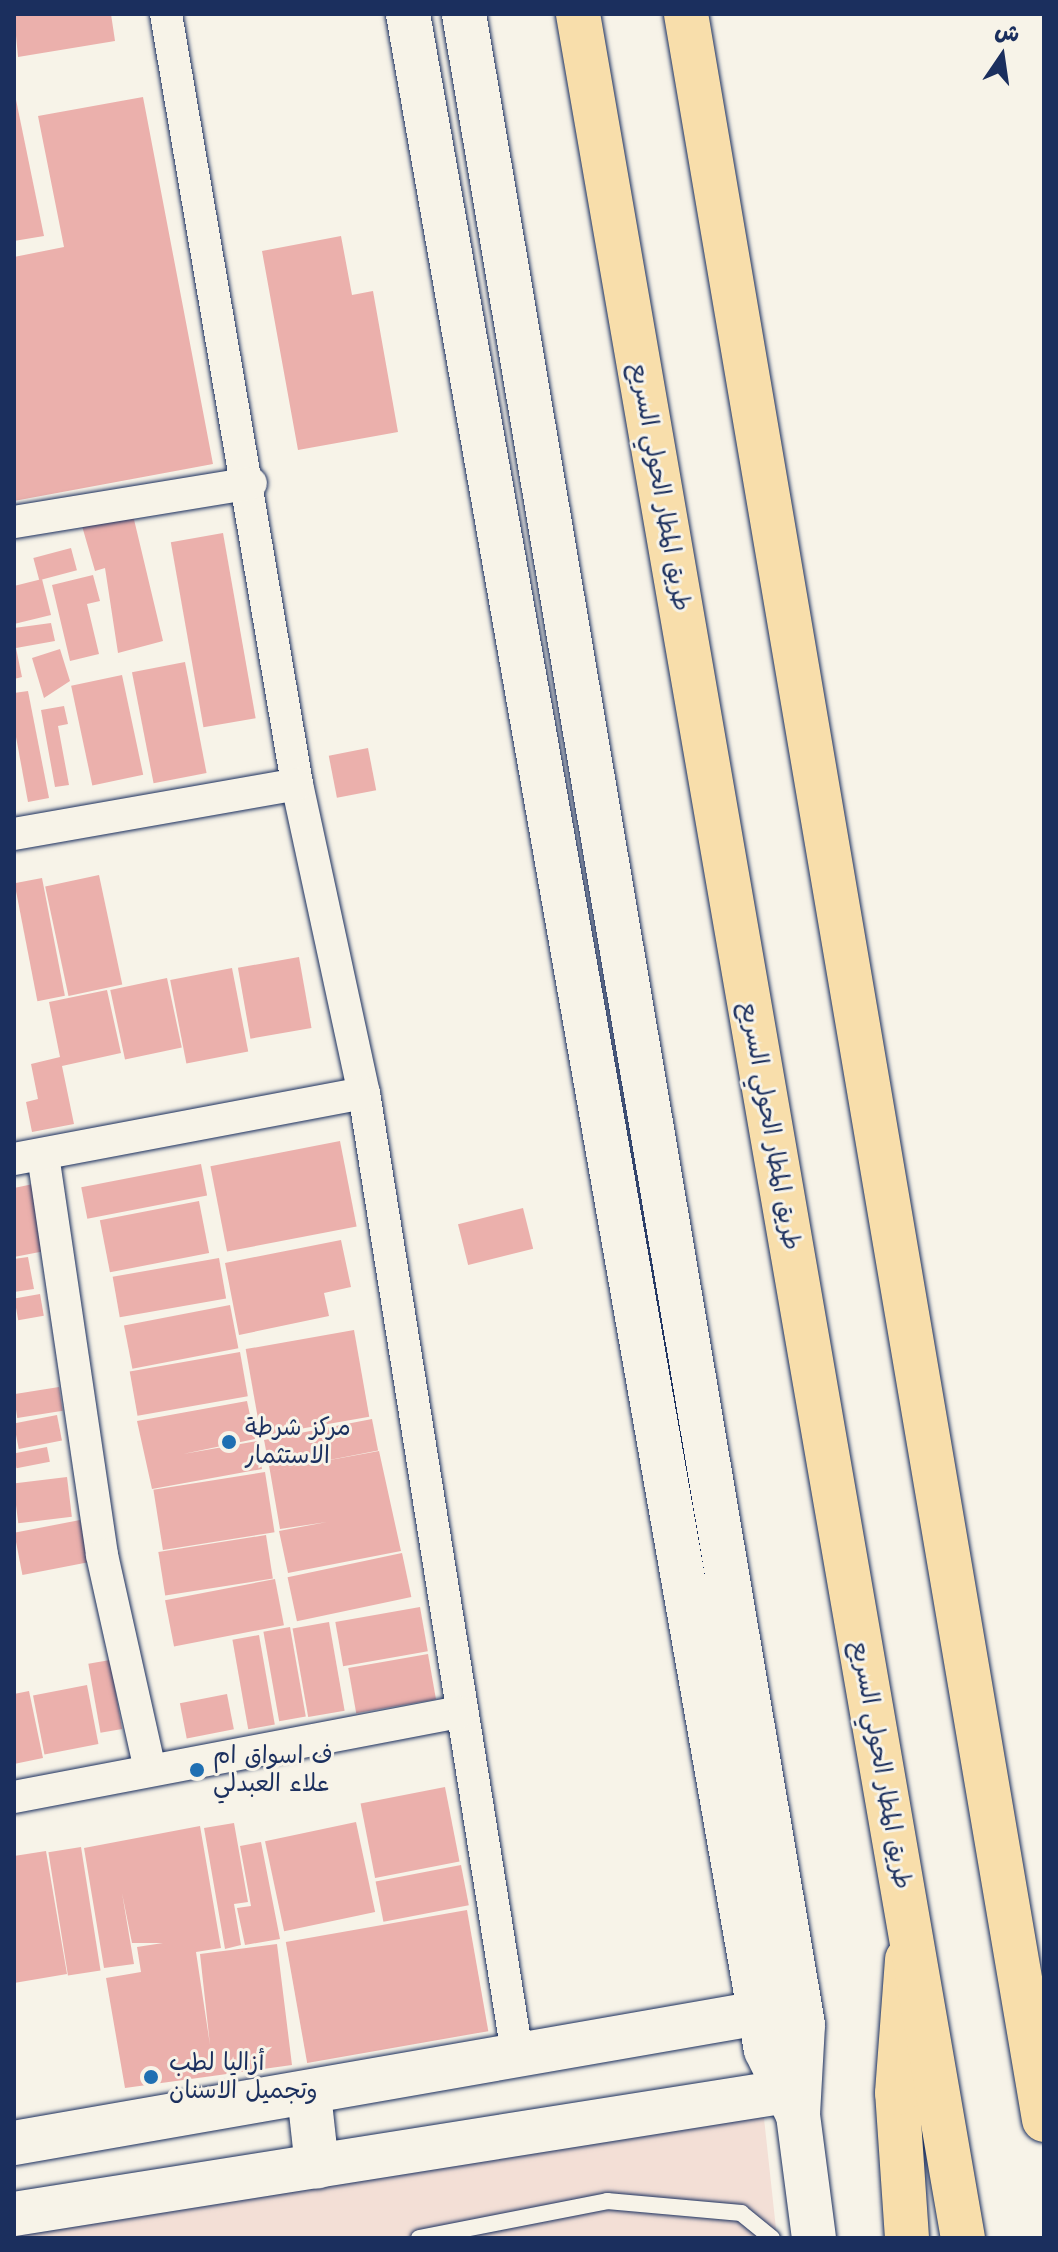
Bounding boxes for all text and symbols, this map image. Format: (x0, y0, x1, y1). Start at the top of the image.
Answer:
text: ش (992, 15, 1023, 49)
north arrow (962, 16, 1042, 96)
street label: طريق المطار الحولي السريع (624, 361, 696, 613)
street label: طريق المطار الحولي السريع (734, 1000, 806, 1252)
place label: مركز شرطة الاستثمار (245, 1414, 351, 1470)
marker: مركز شرطة الاستثمار (220, 1433, 238, 1451)
street label: طريق المطار الحولي السريع (845, 1639, 917, 1891)
place label: ف اسواق ام علاء العبدلي (213, 1742, 333, 1798)
marker: ف اسواق ام علاء العبدلي (188, 1761, 206, 1779)
place label: أزاليا لطب وتجميل الاسنان (169, 2049, 317, 2105)
marker: أزاليا لطب وتجميل الاسنان (140, 2066, 162, 2088)

